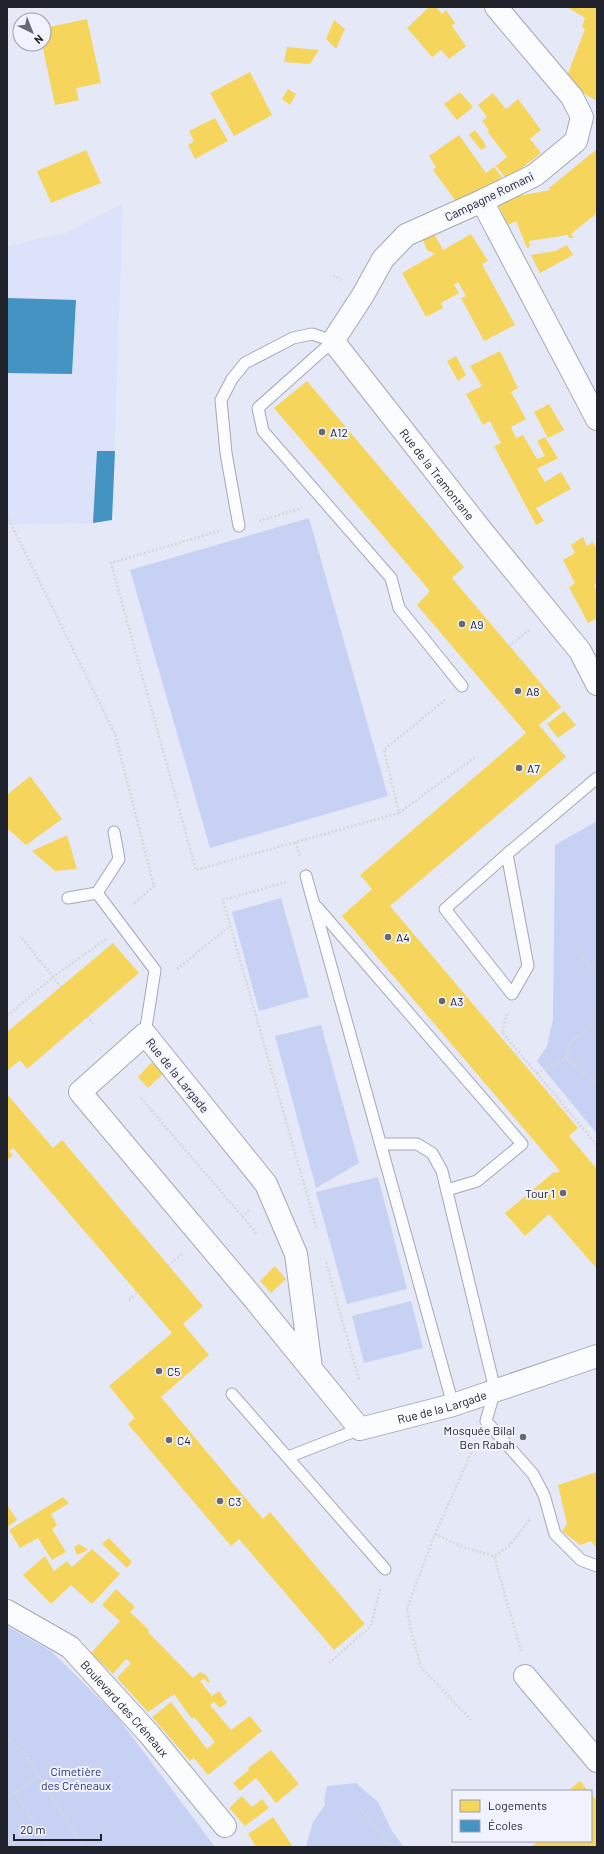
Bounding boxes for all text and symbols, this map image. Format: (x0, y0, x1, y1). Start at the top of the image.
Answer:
north arrow (12, 12, 52, 52)
text: N (32, 32, 46, 47)
street label: Campagne Romani (442, 168, 536, 224)
place label: A12 (330, 425, 348, 439)
street label: Rue de la Tramontane (397, 426, 478, 523)
marker: A12 (317, 427, 327, 437)
place label: A9 (470, 617, 484, 631)
marker: A9 (457, 619, 467, 629)
place label: A8 (526, 684, 540, 698)
marker: A8 (513, 686, 523, 696)
place label: A7 (527, 761, 540, 775)
marker: A7 (514, 763, 524, 773)
place label: A4 (396, 930, 410, 944)
marker: A4 (383, 932, 393, 942)
place label: A3 (450, 994, 463, 1008)
marker: A3 (437, 996, 447, 1006)
street label: Rue de la Largade (144, 1035, 212, 1115)
place label: Tour 1 (525, 1186, 555, 1200)
marker: Tour 1 (558, 1188, 568, 1198)
place label: C5 (167, 1364, 180, 1378)
marker: C5 (154, 1366, 164, 1376)
street label: Rue de la Largade (396, 1387, 488, 1426)
place label: Mosquée Bilal Ben Rabah (444, 1423, 515, 1451)
marker: Mosquée Bilal Ben Rabah (518, 1432, 528, 1442)
place label: C4 (177, 1433, 191, 1447)
marker: C4 (164, 1435, 174, 1445)
place label: C3 (228, 1494, 241, 1508)
marker: C3 (215, 1496, 225, 1506)
street label: Boulevard des Créneaux (78, 1657, 172, 1760)
park label: Cimetière des Créneaux (41, 1764, 111, 1792)
legend (452, 1790, 592, 1842)
text: Logements (488, 1798, 547, 1812)
scale bar (14, 1816, 101, 1842)
text: Écoles (488, 1818, 523, 1832)
text: 20 m (20, 1822, 46, 1836)

